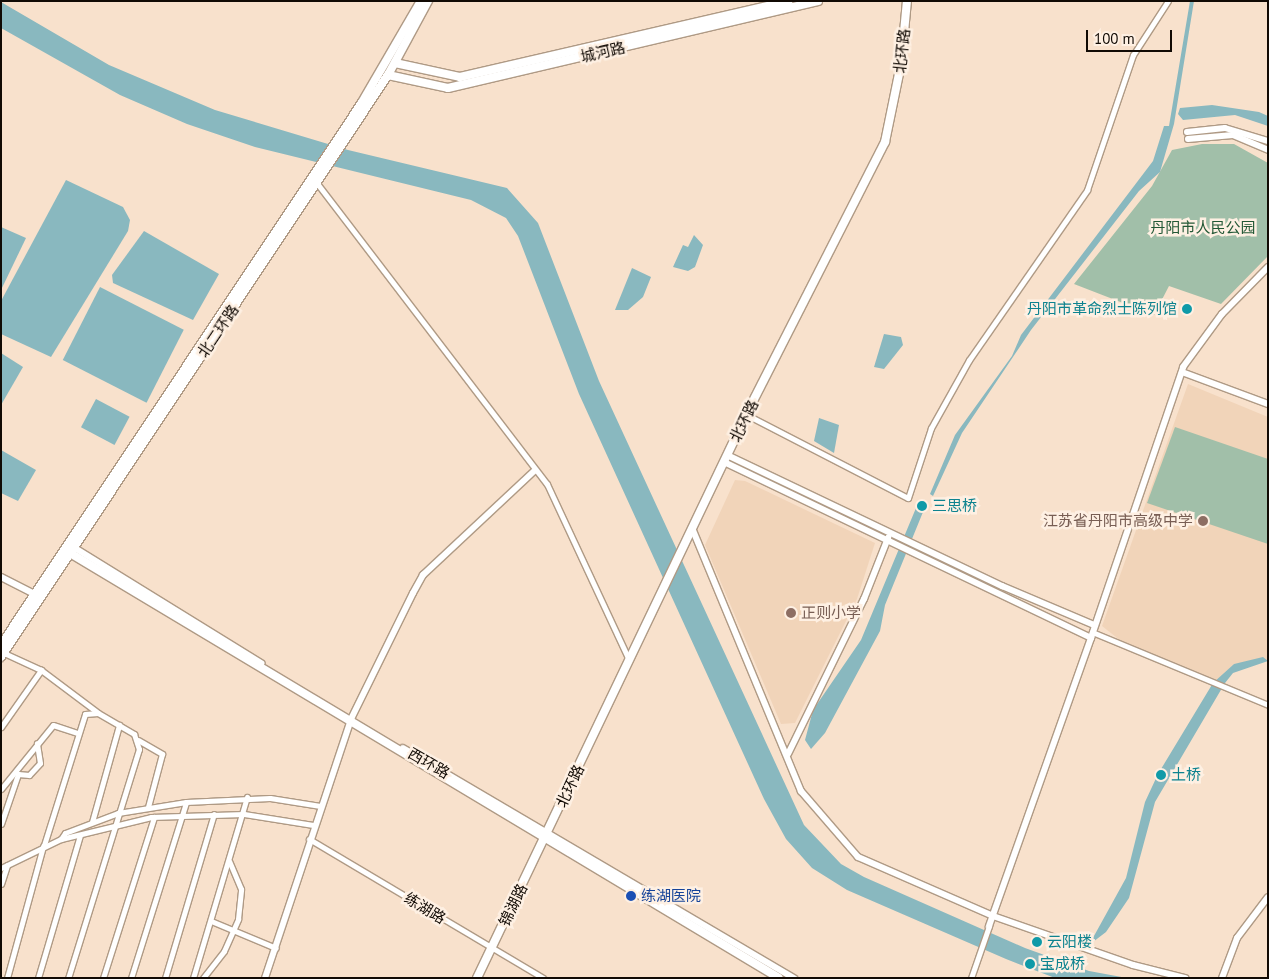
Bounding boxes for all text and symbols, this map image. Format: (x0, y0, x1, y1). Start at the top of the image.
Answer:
scale bar (1089, 20, 1175, 52)
street label: 北环路 (891, 28, 913, 74)
text: 100 m (1094, 29, 1135, 48)
street label: 城河路 (579, 38, 627, 66)
park label: 丹阳市人民公园 (1151, 219, 1255, 237)
place label: 丹阳市革命烈士陈列馆 (1027, 300, 1177, 318)
street label: 北二环路 (194, 301, 242, 361)
marker: 丹阳市革命烈士陈列馆 (1181, 303, 1193, 315)
street label: 北环路 (726, 397, 762, 445)
place label: 三思桥 (932, 497, 977, 515)
marker: 三思桥 (916, 500, 928, 512)
place label: 江苏省丹阳市高级中学 (1043, 512, 1193, 530)
marker: 江苏省丹阳市高级中学 (1197, 515, 1209, 527)
place label: 正则小学 (801, 604, 861, 622)
marker: 正则小学 (785, 607, 797, 619)
street label: 西环路 (405, 744, 453, 782)
street label: 北环路 (552, 762, 588, 810)
place label: 土桥 (1171, 766, 1201, 784)
marker: 土桥 (1155, 769, 1167, 781)
street label: 锦湖路 (495, 881, 531, 929)
place label: 练湖医院 (641, 887, 701, 905)
street label: 练湖路 (401, 889, 449, 927)
marker: 练湖医院 (625, 890, 637, 902)
place label: 云阳楼 (1047, 933, 1092, 951)
marker: 云阳楼 (1031, 936, 1043, 948)
place label: 宝成桥 (1040, 955, 1085, 973)
marker: 宝成桥 (1024, 958, 1036, 970)

